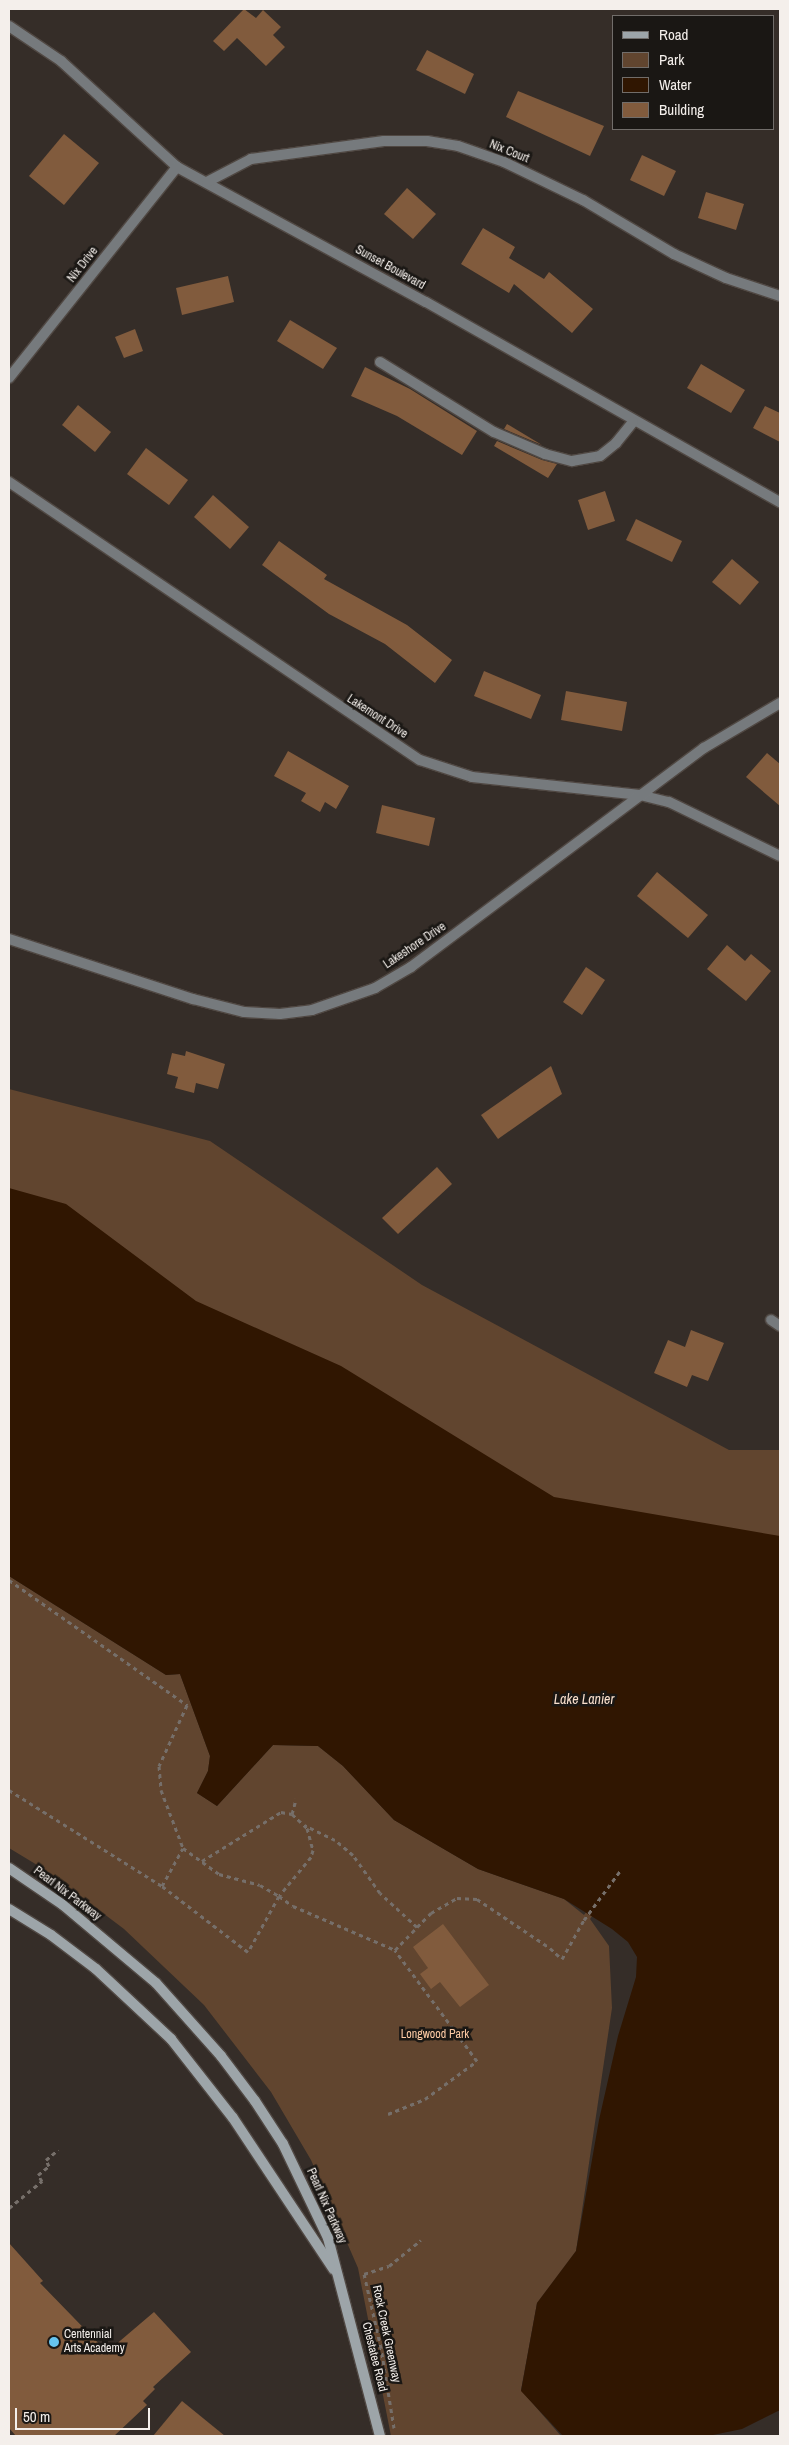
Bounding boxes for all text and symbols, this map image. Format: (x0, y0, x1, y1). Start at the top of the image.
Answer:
legend (612, 15, 774, 130)
text: Road (659, 24, 688, 45)
text: Park (659, 49, 684, 70)
text: Water (659, 74, 691, 95)
text: Building (659, 99, 704, 120)
street label: Nix Court (487, 138, 531, 166)
street label: Sunset Boulevard (353, 243, 427, 293)
street label: Nix Drive (65, 244, 101, 286)
street label: Lakemont Drive (344, 692, 410, 742)
street label: Lakeshore Drive (381, 920, 449, 972)
water label: Lake Lanier (554, 1691, 614, 1707)
street label: Pearl Nix Parkway (30, 1864, 104, 1924)
park label: Longwood Park (401, 2028, 469, 2042)
street label: Pearl Nix Parkway (303, 2166, 349, 2246)
street label: Rock Creek Greenway (369, 2284, 403, 2384)
street label: Chestatee Road (358, 2321, 390, 2393)
place label: Centennial Arts Academy (64, 2328, 125, 2356)
marker: Centennial Arts Academy (48, 2336, 60, 2348)
scale bar (18, 2398, 152, 2430)
text: 50 m (23, 2406, 50, 2427)

